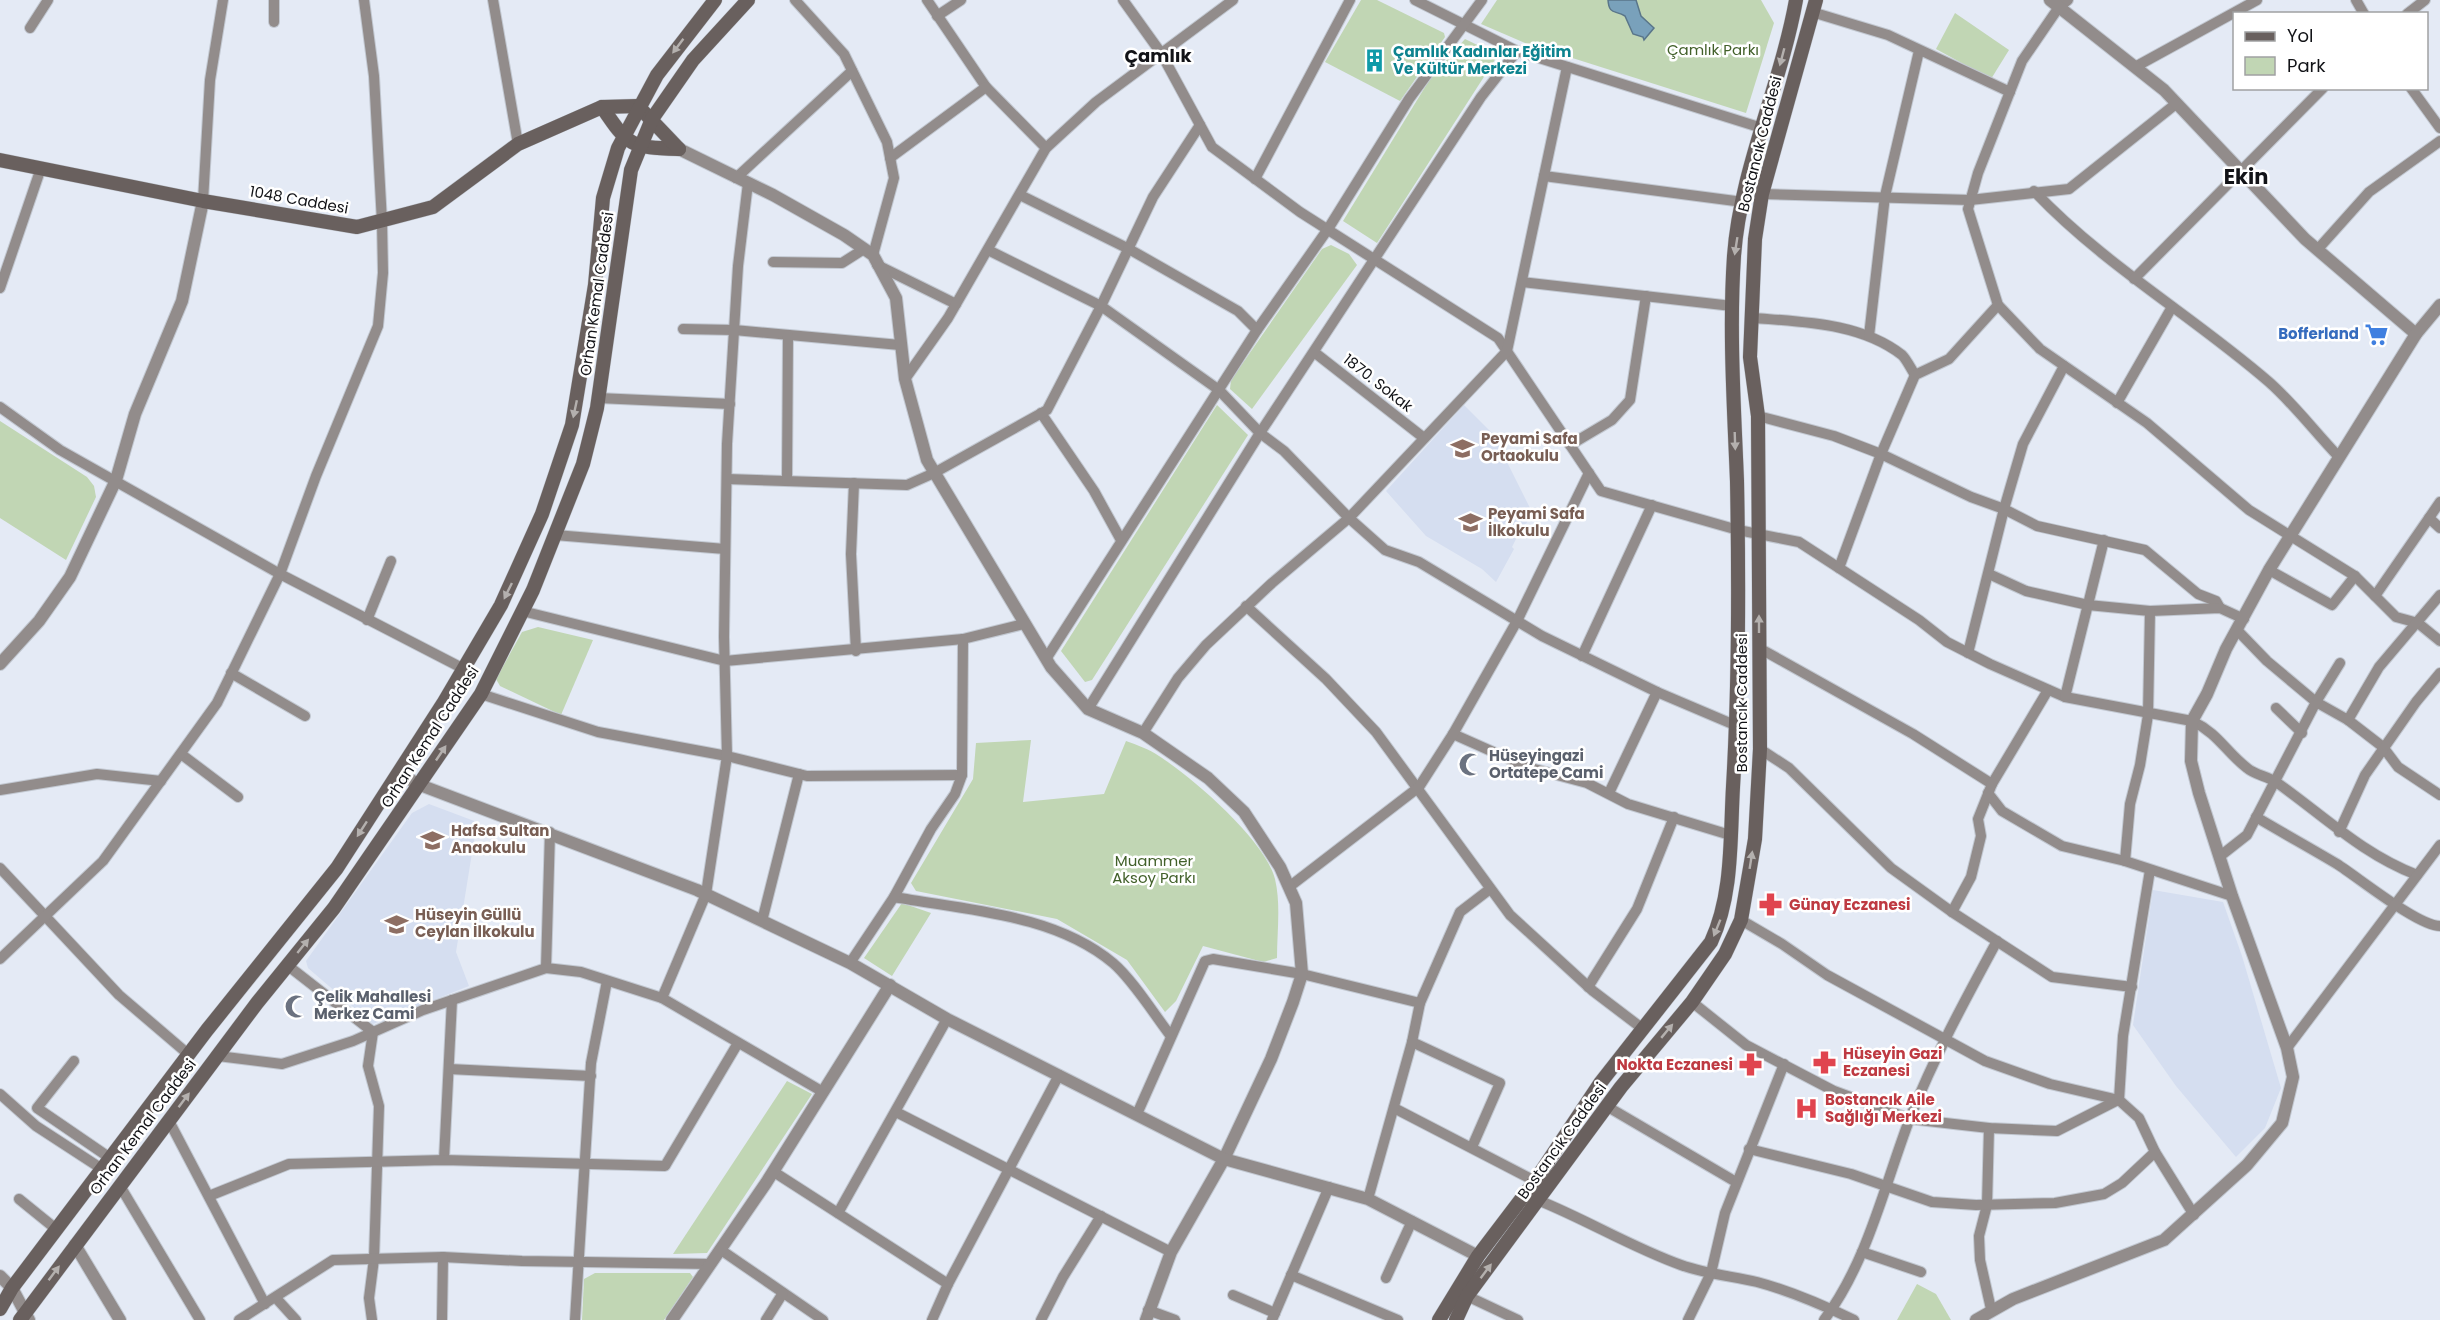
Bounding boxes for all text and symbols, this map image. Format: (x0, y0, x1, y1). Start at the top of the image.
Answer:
legend (2233, 12, 2428, 90)
text: Yol (2287, 23, 2313, 48)
one-way arrow (672, 38, 685, 54)
park label: Çamlık Parkı (1667, 39, 1759, 60)
place label: Çamlık Kadınlar Eğitim Ve Kültür Merkezi (1393, 41, 1571, 79)
district label: Çamlık (1124, 43, 1192, 68)
building icon: Çamlık Kadınlar Eğitim Ve Kültür Merkezi (1362, 48, 1388, 74)
one-way arrow (1777, 48, 1786, 66)
text: Park (2287, 53, 2326, 78)
street label: Bostancık Caddesi (1732, 74, 1787, 214)
district label: Ekin (2224, 162, 2268, 191)
street label: 1048 Caddesi (248, 180, 350, 219)
street label: Orhan Kemal Caddesi (575, 211, 618, 377)
one-way arrow (1731, 237, 1740, 256)
supermarket icon: Bofferland (2364, 321, 2390, 347)
place label: Bofferland (2278, 323, 2359, 344)
street label: 1870. Sokak (1339, 349, 1418, 417)
one-way arrow (570, 400, 579, 419)
place label: Peyami Safa Ortaokulu (1481, 428, 1578, 466)
one-way arrow (1731, 431, 1740, 450)
school or university icon: Peyami Safa Ortaokulu (1450, 435, 1476, 461)
place label: Peyami Safa İlkokulu (1488, 503, 1585, 541)
school or university icon: Peyami Safa İlkokulu (1457, 510, 1483, 536)
one-way arrow (503, 583, 512, 600)
one-way arrow (1754, 614, 1764, 633)
street label: Bostancık Caddesi (1731, 633, 1752, 773)
street label: Orhan Kemal Caddesi (376, 662, 483, 812)
place label: Hüseyingazi Ortatepe Cami (1489, 745, 1603, 783)
one-way arrow (435, 746, 447, 762)
mosque icon: Hüseyingazi Ortatepe Cami (1458, 752, 1484, 778)
place label: Hafsa Sultan Anaokulu (451, 820, 549, 858)
one-way arrow (357, 821, 368, 837)
school or university icon: Hafsa Sultan Anaokulu (420, 827, 446, 853)
park label: Muammer Aksoy Parkı (1112, 850, 1196, 888)
one-way arrow (1747, 851, 1756, 870)
pharmacy icon: Günay Eczanesi (1758, 892, 1784, 918)
place label: Günay Eczanesi (1789, 894, 1910, 915)
place label: Hüseyin Güllü Ceylan İlkokulu (415, 904, 535, 942)
school or university icon: Hüseyin Güllü Ceylan İlkokulu (384, 911, 410, 937)
one-way arrow (1712, 919, 1721, 937)
one-way arrow (296, 939, 309, 954)
place label: Çelik Mahallesi Merkez Cami (314, 986, 431, 1024)
mosque icon: Çelik Mahallesi Merkez Cami (283, 993, 309, 1019)
one-way arrow (1660, 1024, 1673, 1039)
place label: Hüseyin Gazi Eczanesi (1843, 1043, 1942, 1081)
pharmacy icon: Hüseyin Gazi Eczanesi (1812, 1050, 1838, 1076)
pharmacy icon: Nokta Eczanesi (1738, 1052, 1764, 1078)
street label: Orhan Kemal Caddesi (85, 1054, 201, 1199)
place label: Nokta Eczanesi (1616, 1054, 1733, 1075)
street label: Bostancık Caddesi (1512, 1078, 1611, 1203)
place label: Bostancık Aile Sağlığı Merkezi (1825, 1089, 1942, 1127)
one-way arrow (178, 1093, 190, 1108)
hospital icon: Bostancık Aile Sağlığı Merkezi (1794, 1096, 1820, 1122)
one-way arrow (1480, 1263, 1492, 1278)
one-way arrow (48, 1265, 60, 1281)

